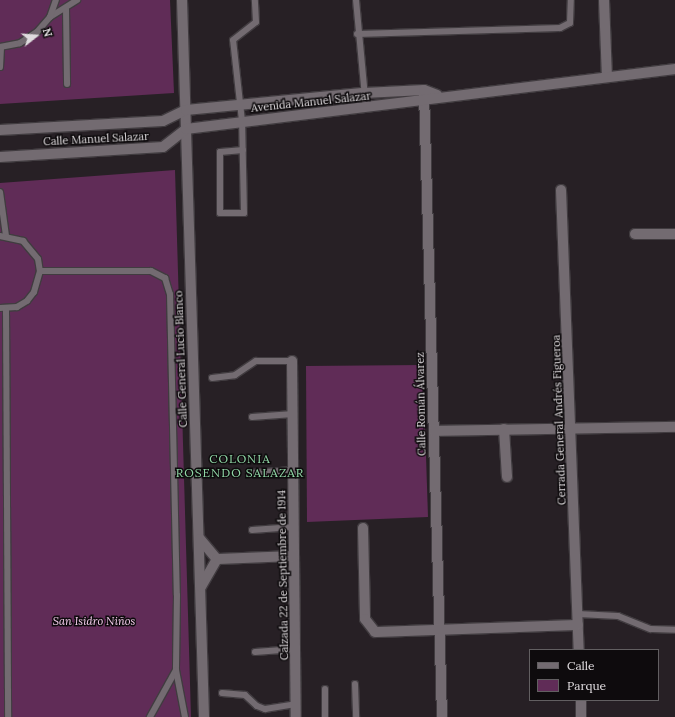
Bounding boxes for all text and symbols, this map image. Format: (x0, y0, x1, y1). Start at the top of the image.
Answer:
north arrow (16, 16, 56, 56)
text: N (40, 26, 55, 39)
street label: Avenida Manuel Salazar (250, 89, 372, 115)
street label: Calle Manuel Salazar (43, 130, 149, 148)
street label: Calle General Lucio Blanco (172, 290, 190, 428)
street label: Cerrada General Andrés Figueroa (549, 335, 569, 505)
street label: Calle Román Álvarez (413, 352, 429, 456)
district label: COLONIA ROSENDO SALAZAR (176, 452, 304, 480)
street label: Calzada 22 de Septiembre de 1914 (275, 490, 291, 660)
park label: San Isidro Niños (53, 614, 135, 628)
legend (529, 649, 659, 701)
text: Calle (567, 658, 595, 673)
text: Parque (567, 678, 606, 693)

